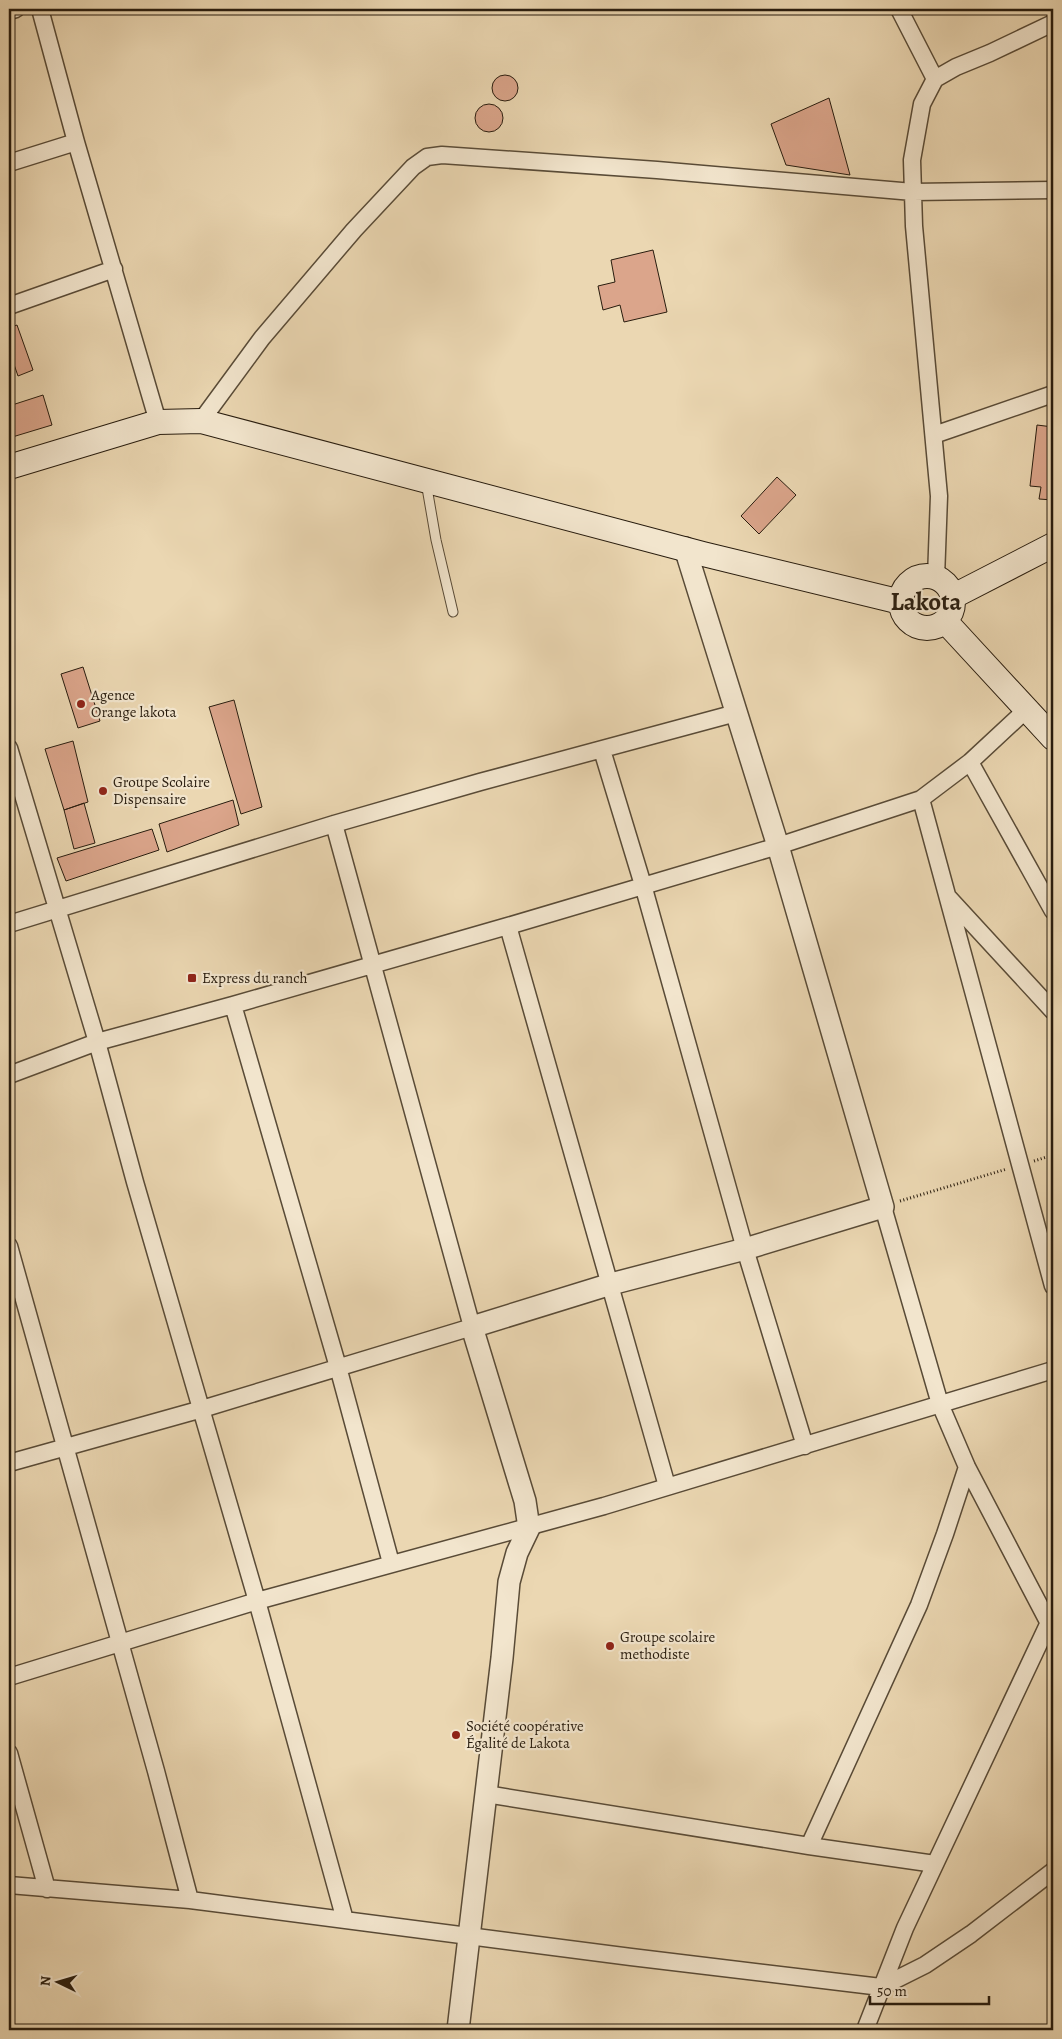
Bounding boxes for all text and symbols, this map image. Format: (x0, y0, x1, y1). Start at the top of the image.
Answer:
district label: Lakota (890, 585, 962, 619)
place label: Agence Orange lakota (90, 685, 177, 722)
marker: Agence Orange lakota (75, 698, 87, 710)
place label: Groupe Scolaire Dispensaire (113, 772, 210, 809)
marker: Groupe Scolaire Dispensaire (97, 785, 109, 797)
place label: Express du ranch (202, 968, 308, 988)
marker: Express du ranch (186, 972, 198, 984)
place label: Groupe scolaire methodiste (620, 1627, 716, 1664)
marker: Groupe scolaire methodiste (604, 1640, 616, 1652)
place label: Société coopérative Égalité de Lakota (466, 1716, 584, 1753)
marker: Société coopérative Égalité de Lakota (450, 1729, 462, 1741)
north arrow (32, 1956, 82, 2006)
scale bar (870, 1974, 988, 2006)
text: N (36, 1975, 55, 1987)
text: 50 m (877, 1981, 907, 2001)

